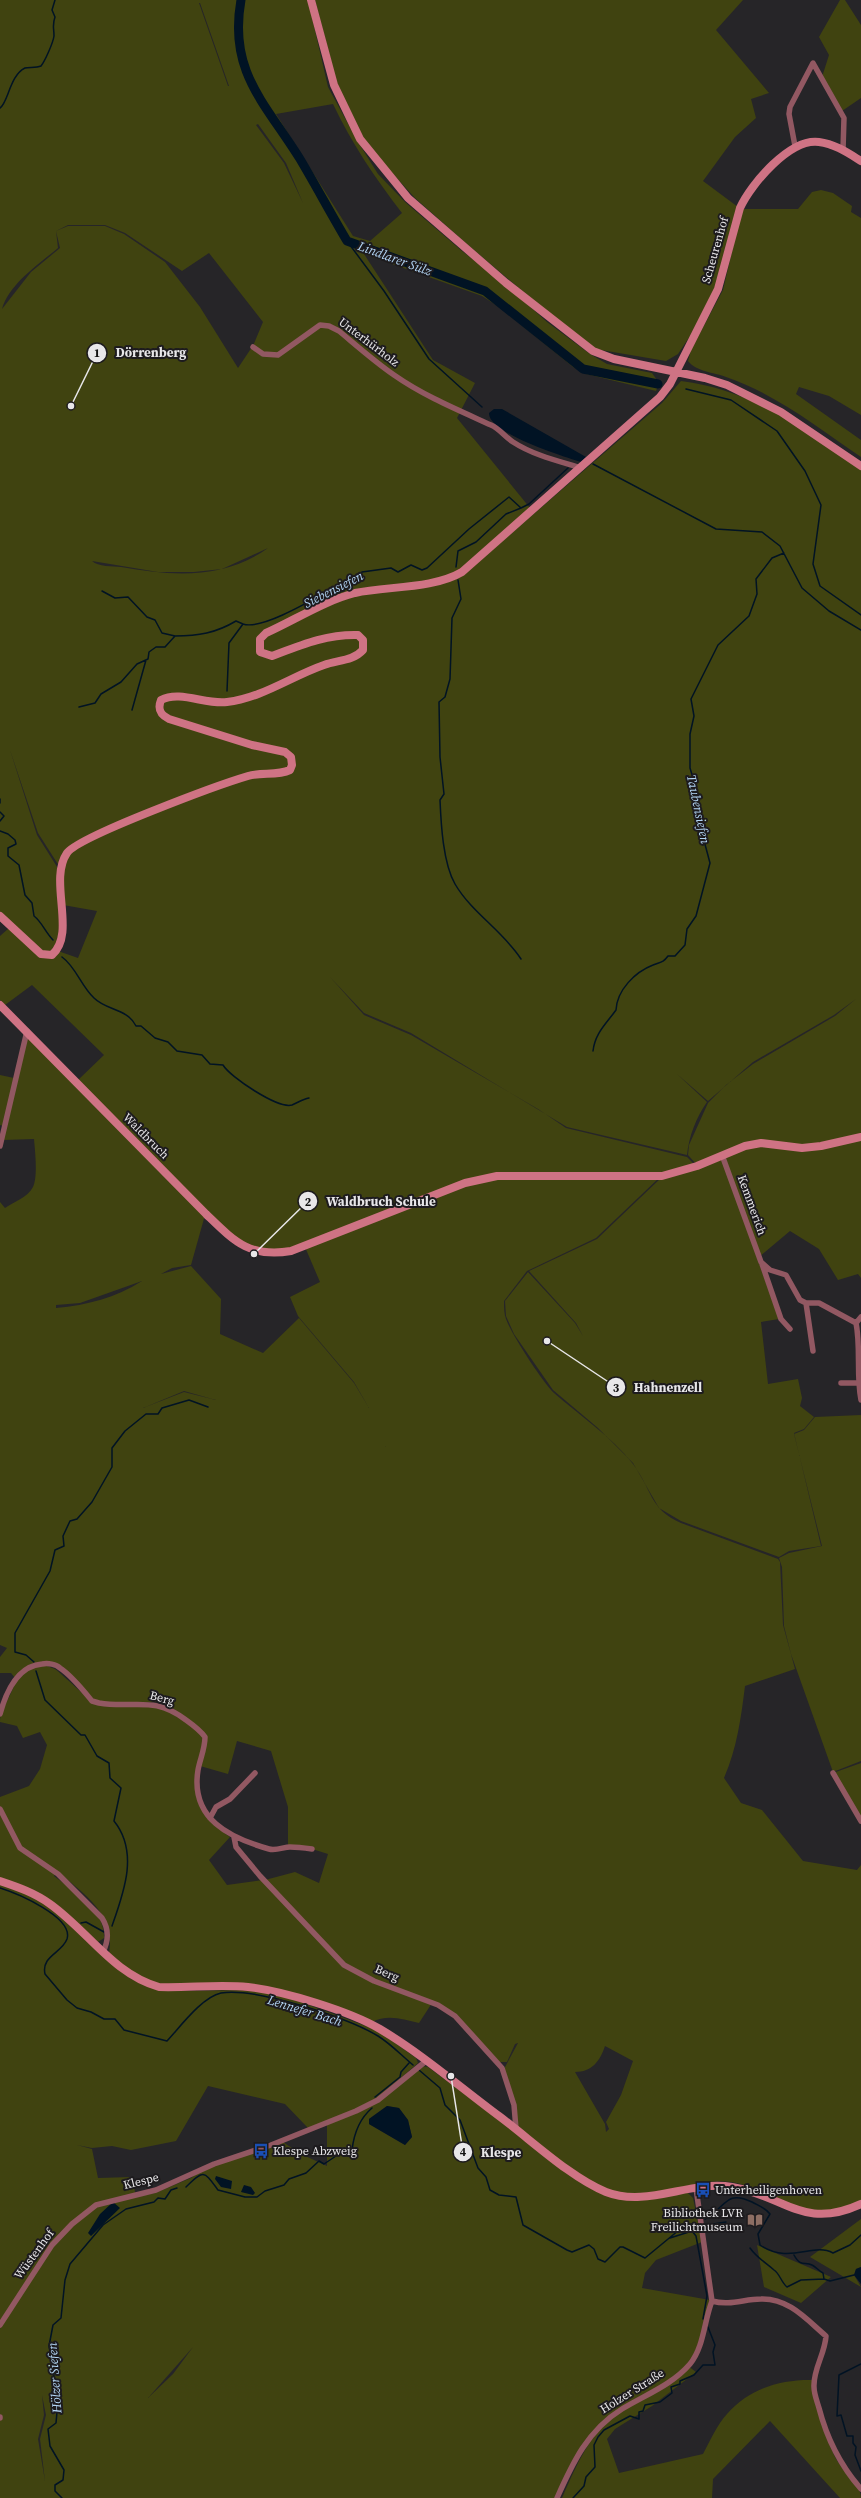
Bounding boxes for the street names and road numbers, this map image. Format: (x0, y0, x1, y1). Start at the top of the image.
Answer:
street label: Scheurenhof (698, 213, 733, 285)
street label: Unterhürholz (335, 314, 403, 370)
street label: Waldbruch (119, 1109, 173, 1163)
street label: Kemmerich (734, 1173, 770, 1237)
street label: Berg (148, 1687, 176, 1709)
street label: Berg (372, 1961, 402, 1985)
street label: Klespe (122, 2169, 160, 2193)
street label: Wüstenhof (10, 2224, 59, 2282)
street label: Holzer Straße (597, 2365, 667, 2417)

